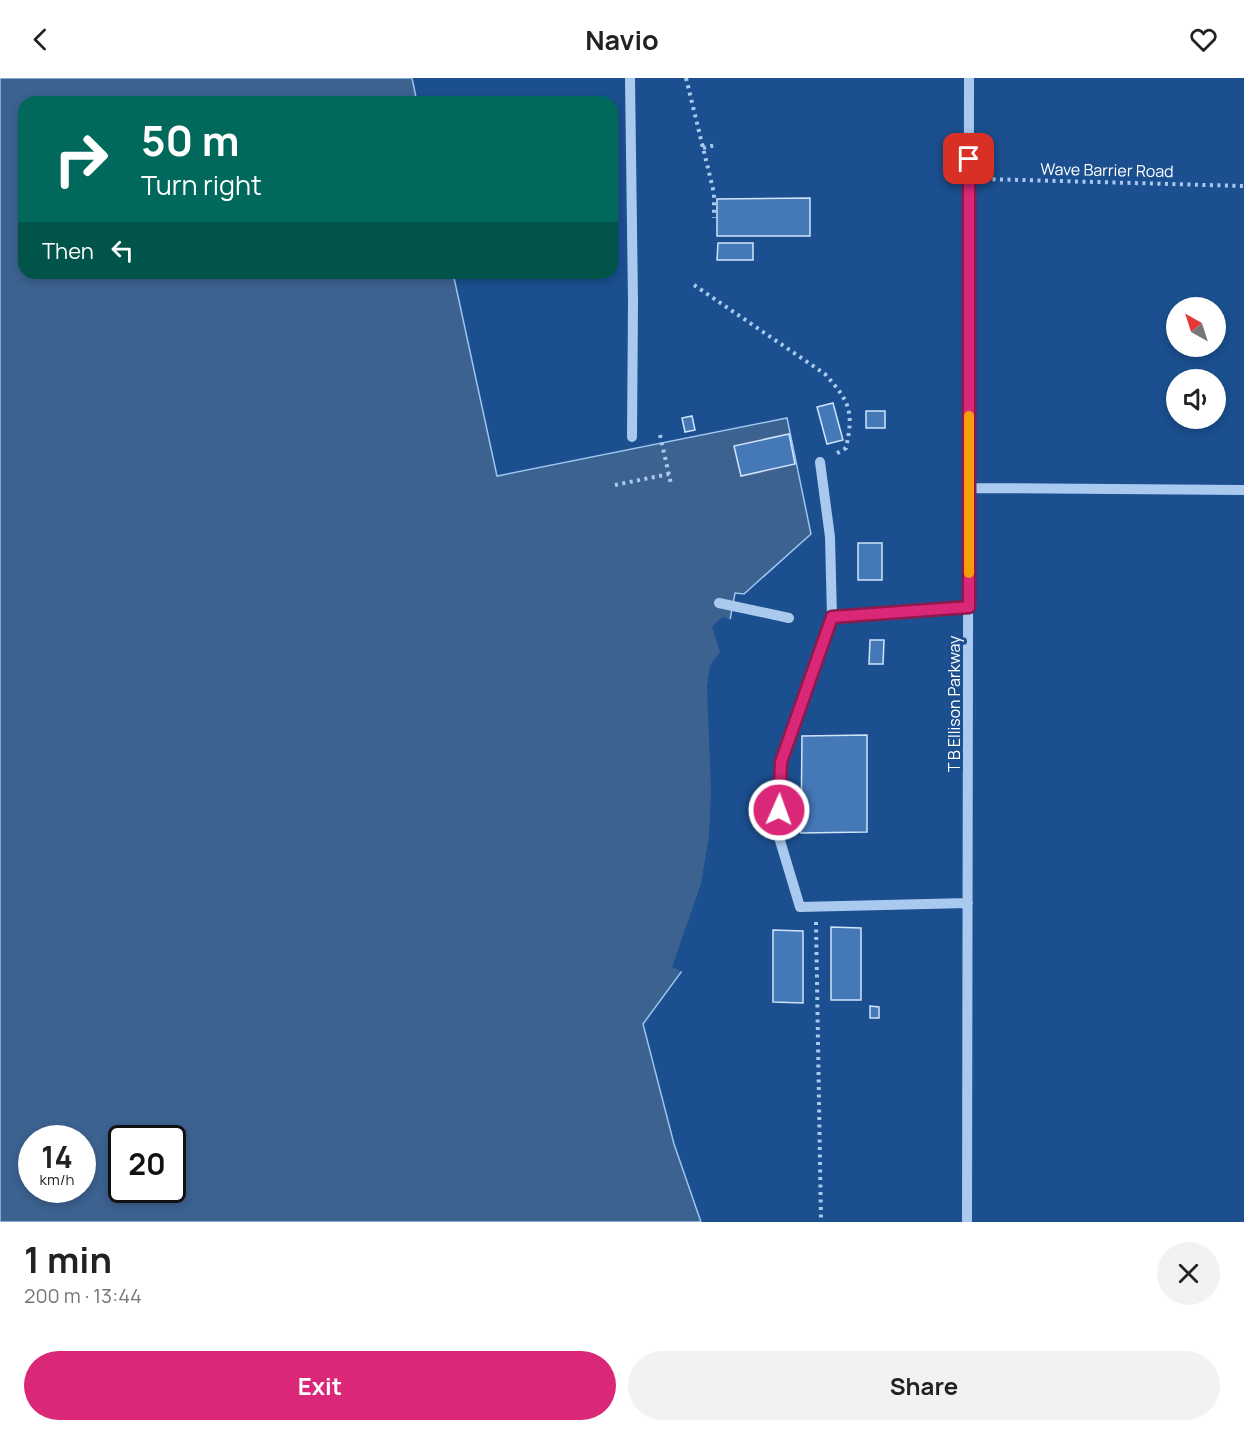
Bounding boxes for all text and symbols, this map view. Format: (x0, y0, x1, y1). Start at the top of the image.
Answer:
text: Navio (585, 21, 659, 58)
icon: back (24, 23, 57, 56)
icon: heart (1187, 23, 1220, 56)
text: 50 m (141, 111, 239, 169)
icon: right (42, 120, 120, 198)
pin (943, 133, 994, 184)
icon: arrive (952, 142, 985, 175)
street label: Wave Barrier Road (1040, 158, 1174, 182)
text: Turn right (141, 166, 262, 203)
icon: left (106, 234, 139, 267)
text: Then (42, 236, 94, 266)
north arrow (1166, 297, 1226, 357)
map controls (1166, 297, 1226, 429)
button: sound (1166, 369, 1226, 429)
street label: T B Ellison Parkway (943, 635, 965, 772)
position arrow (747, 778, 811, 842)
speed limit sign: 20 (108, 1125, 186, 1203)
text: 14 (41, 1136, 73, 1177)
text: km/h (40, 1169, 74, 1190)
text: 1 min (24, 1235, 112, 1284)
button: close (1157, 1242, 1220, 1305)
text: 200 m · 13:44 (24, 1282, 142, 1309)
button: Exit (24, 1351, 616, 1420)
button: Share (628, 1351, 1220, 1420)

